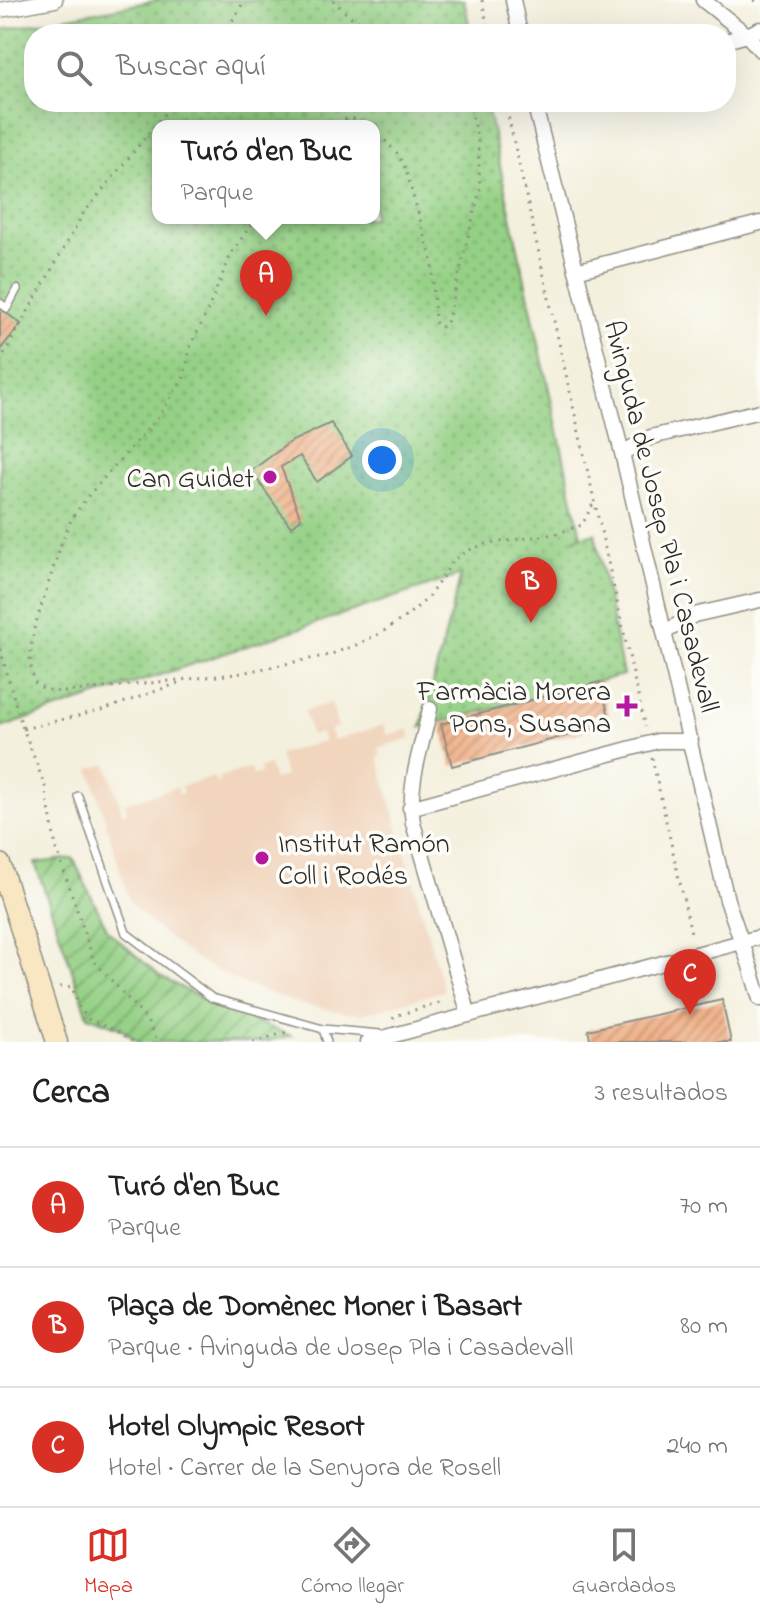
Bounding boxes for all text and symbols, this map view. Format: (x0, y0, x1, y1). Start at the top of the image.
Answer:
search box (24, 24, 736, 112)
icon: search (52, 46, 96, 90)
text: Buscar aquí (116, 46, 266, 90)
popup (152, 120, 380, 224)
text: Turó d'en Buc (180, 131, 352, 175)
text: Parque (180, 175, 253, 213)
pin: A (240, 250, 292, 316)
street label: Avinguda de Josep Pla i Casadevall (591, 317, 728, 717)
your location (362, 440, 402, 480)
place label: Can Guidet (126, 460, 254, 501)
marker: Can Guidet (261, 468, 279, 486)
pin: B (505, 557, 557, 623)
place label: Farmàcia Morera Pons, Susana (416, 673, 611, 746)
marker: Farmàcia Morera Pons, Susana (618, 697, 636, 715)
place label: Institut Ramón Coll i Rodés (278, 825, 450, 898)
marker: Institut Ramón Coll i Rodés (253, 849, 271, 867)
pin: C (664, 949, 716, 1015)
text: Cerca (32, 1069, 110, 1119)
text: 3 resultados (595, 1075, 728, 1113)
text: Turó d'en Buc (108, 1166, 279, 1210)
text: A (50, 1188, 66, 1226)
text: 70 m (679, 1188, 728, 1226)
text: Parque (108, 1210, 181, 1248)
text: Plaça de Domènec Moner i Basart (108, 1286, 522, 1330)
text: B (49, 1308, 67, 1346)
text: 80 m (680, 1308, 728, 1346)
text: Parque · Avinguda de Josep Pla i Casadevall (108, 1330, 573, 1368)
text: Hotel Olympic Resort (108, 1406, 365, 1450)
text: C (51, 1428, 65, 1466)
text: 240 m (666, 1428, 728, 1466)
text: Hotel · Carrer de la Senyora de Rosell (108, 1450, 501, 1488)
tab: Mapa (84, 1523, 133, 1603)
tab: Cómo llegar (301, 1523, 404, 1603)
tab: Guardados (572, 1523, 676, 1603)

